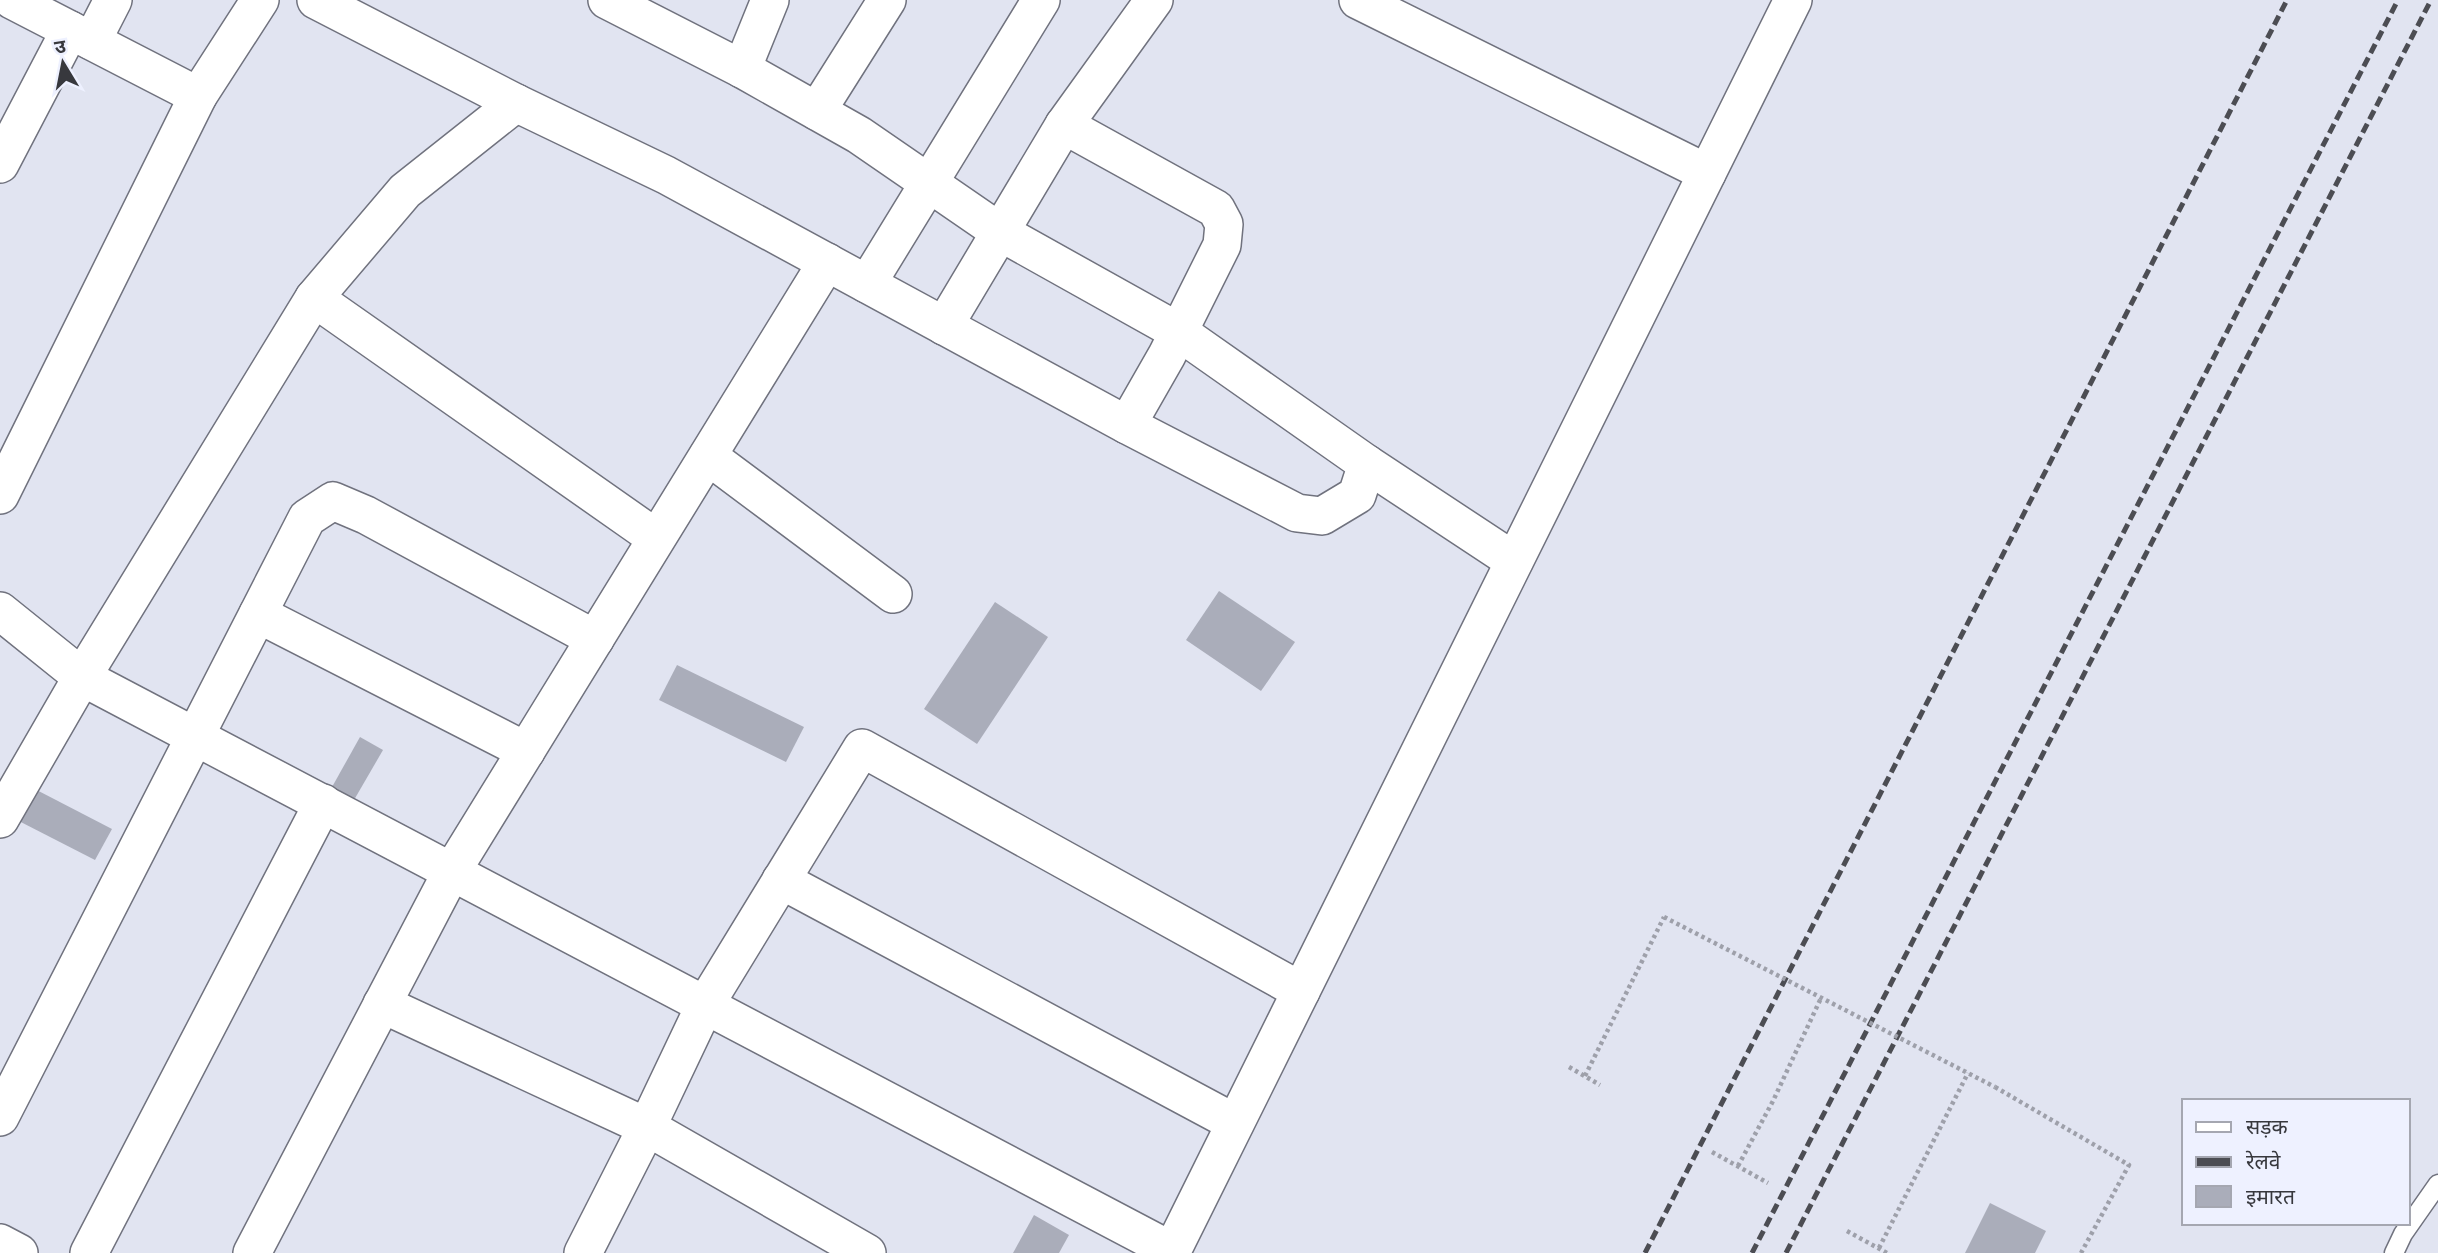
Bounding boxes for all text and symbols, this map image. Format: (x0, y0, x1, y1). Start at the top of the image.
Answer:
north arrow (28, 28, 98, 98)
text: उ (52, 33, 68, 58)
legend (2182, 1099, 2410, 1225)
text: सड़क (2246, 1113, 2288, 1138)
text: रेलवे (2245, 1148, 2281, 1173)
text: इमारत (2246, 1183, 2296, 1208)

